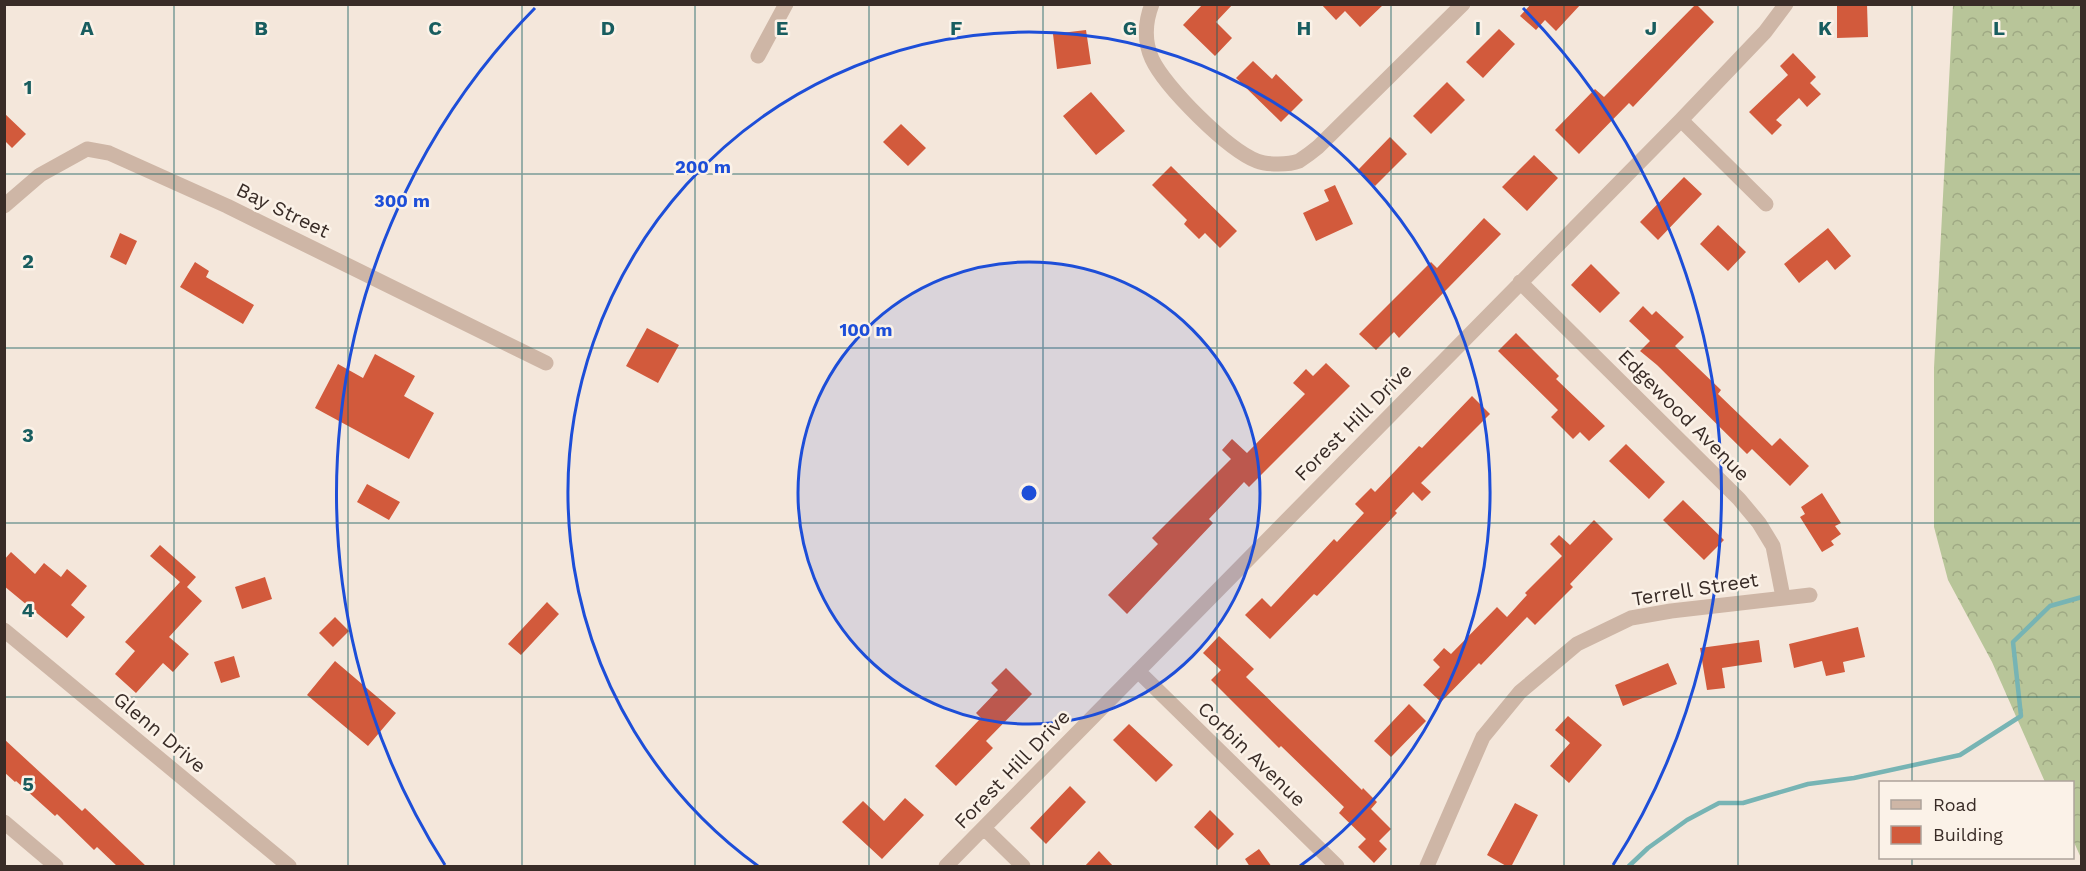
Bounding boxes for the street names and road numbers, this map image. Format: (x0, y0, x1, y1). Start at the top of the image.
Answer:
street label: Bay Street (233, 177, 334, 243)
street label: Edgewood Avenue (1613, 344, 1755, 486)
street label: Forest Hill Drive (1289, 358, 1417, 486)
street label: Terrell Street (1630, 567, 1760, 611)
street label: Glenn Drive (109, 686, 211, 778)
street label: Corbin Avenue (1193, 696, 1311, 812)
street label: Forest Hill Drive (949, 704, 1075, 834)

